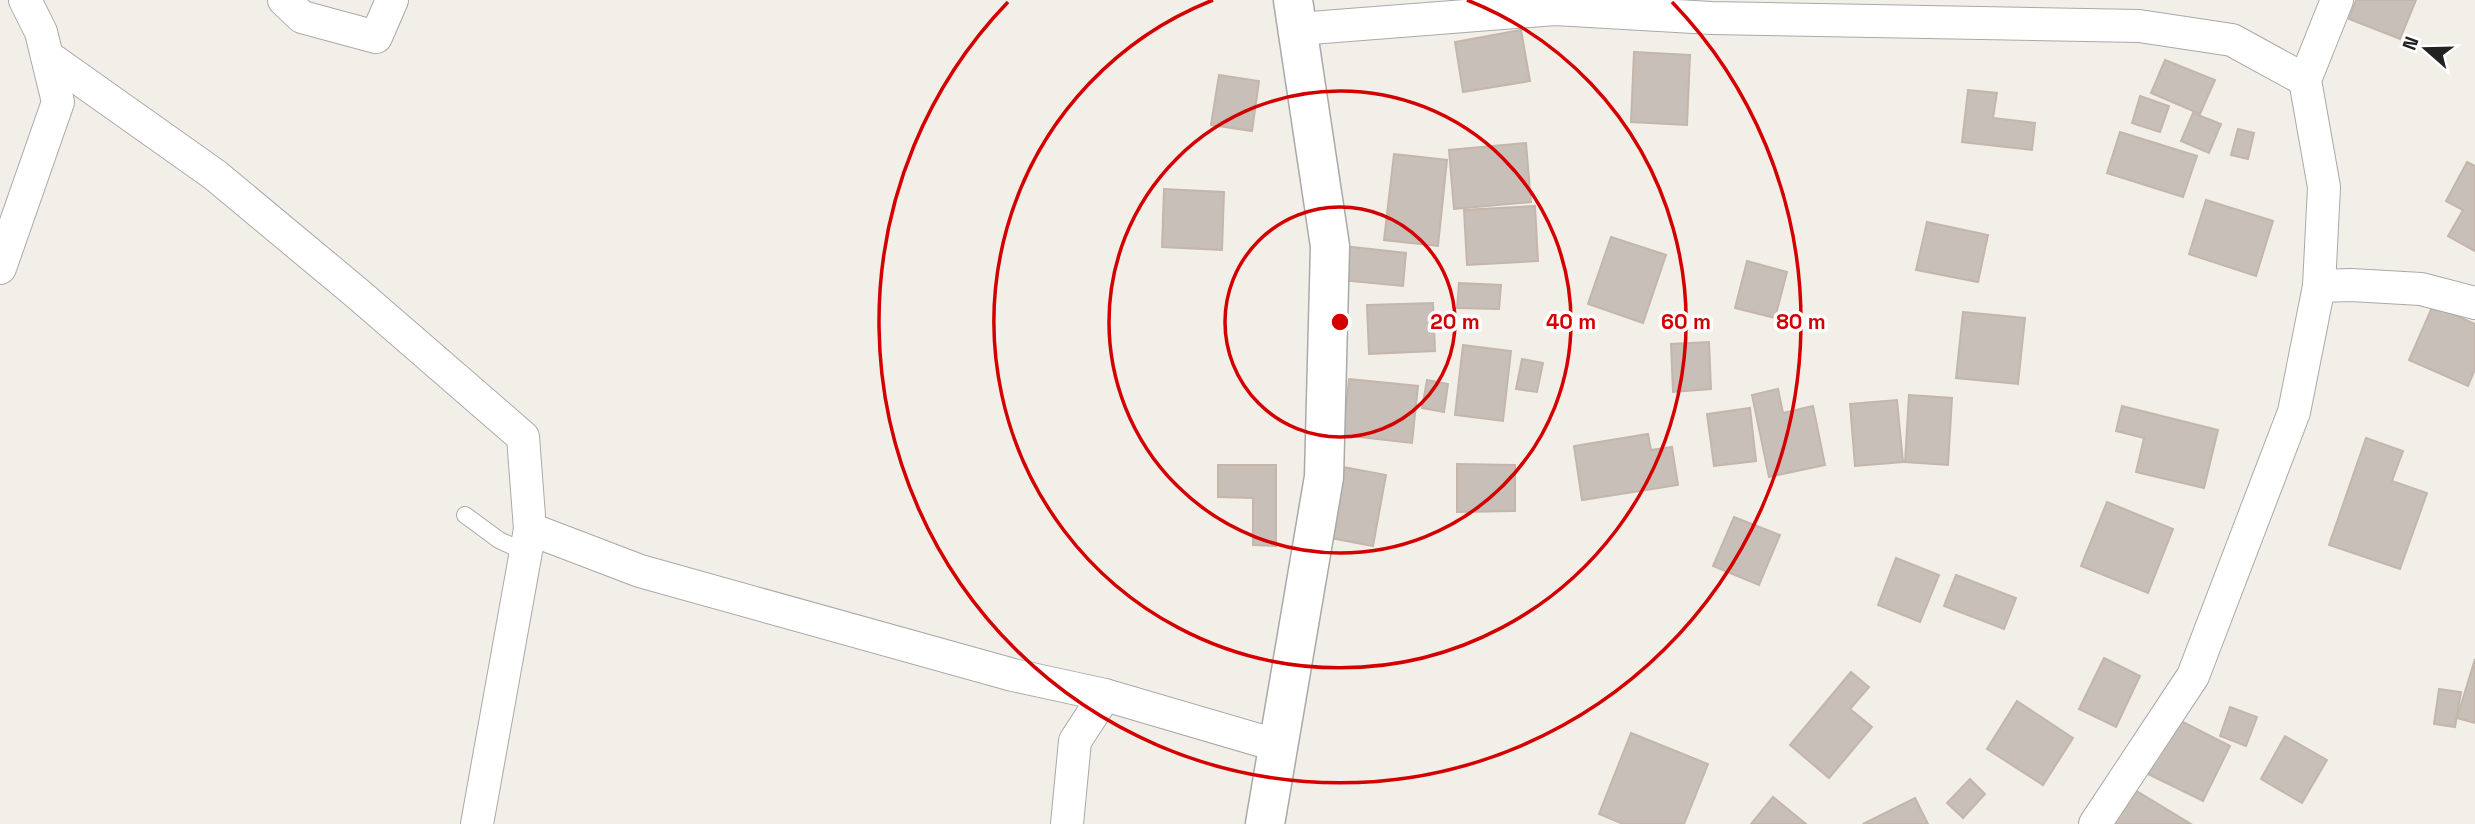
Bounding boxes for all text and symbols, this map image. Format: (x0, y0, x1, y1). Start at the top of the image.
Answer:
north arrow (2391, 14, 2461, 84)
text: N (2397, 33, 2424, 54)
text: 20 m (1430, 308, 1480, 335)
text: 40 m (1546, 308, 1596, 335)
text: 60 m (1661, 308, 1711, 335)
text: 80 m (1776, 308, 1826, 335)
centre of rings (1328, 310, 1352, 334)

